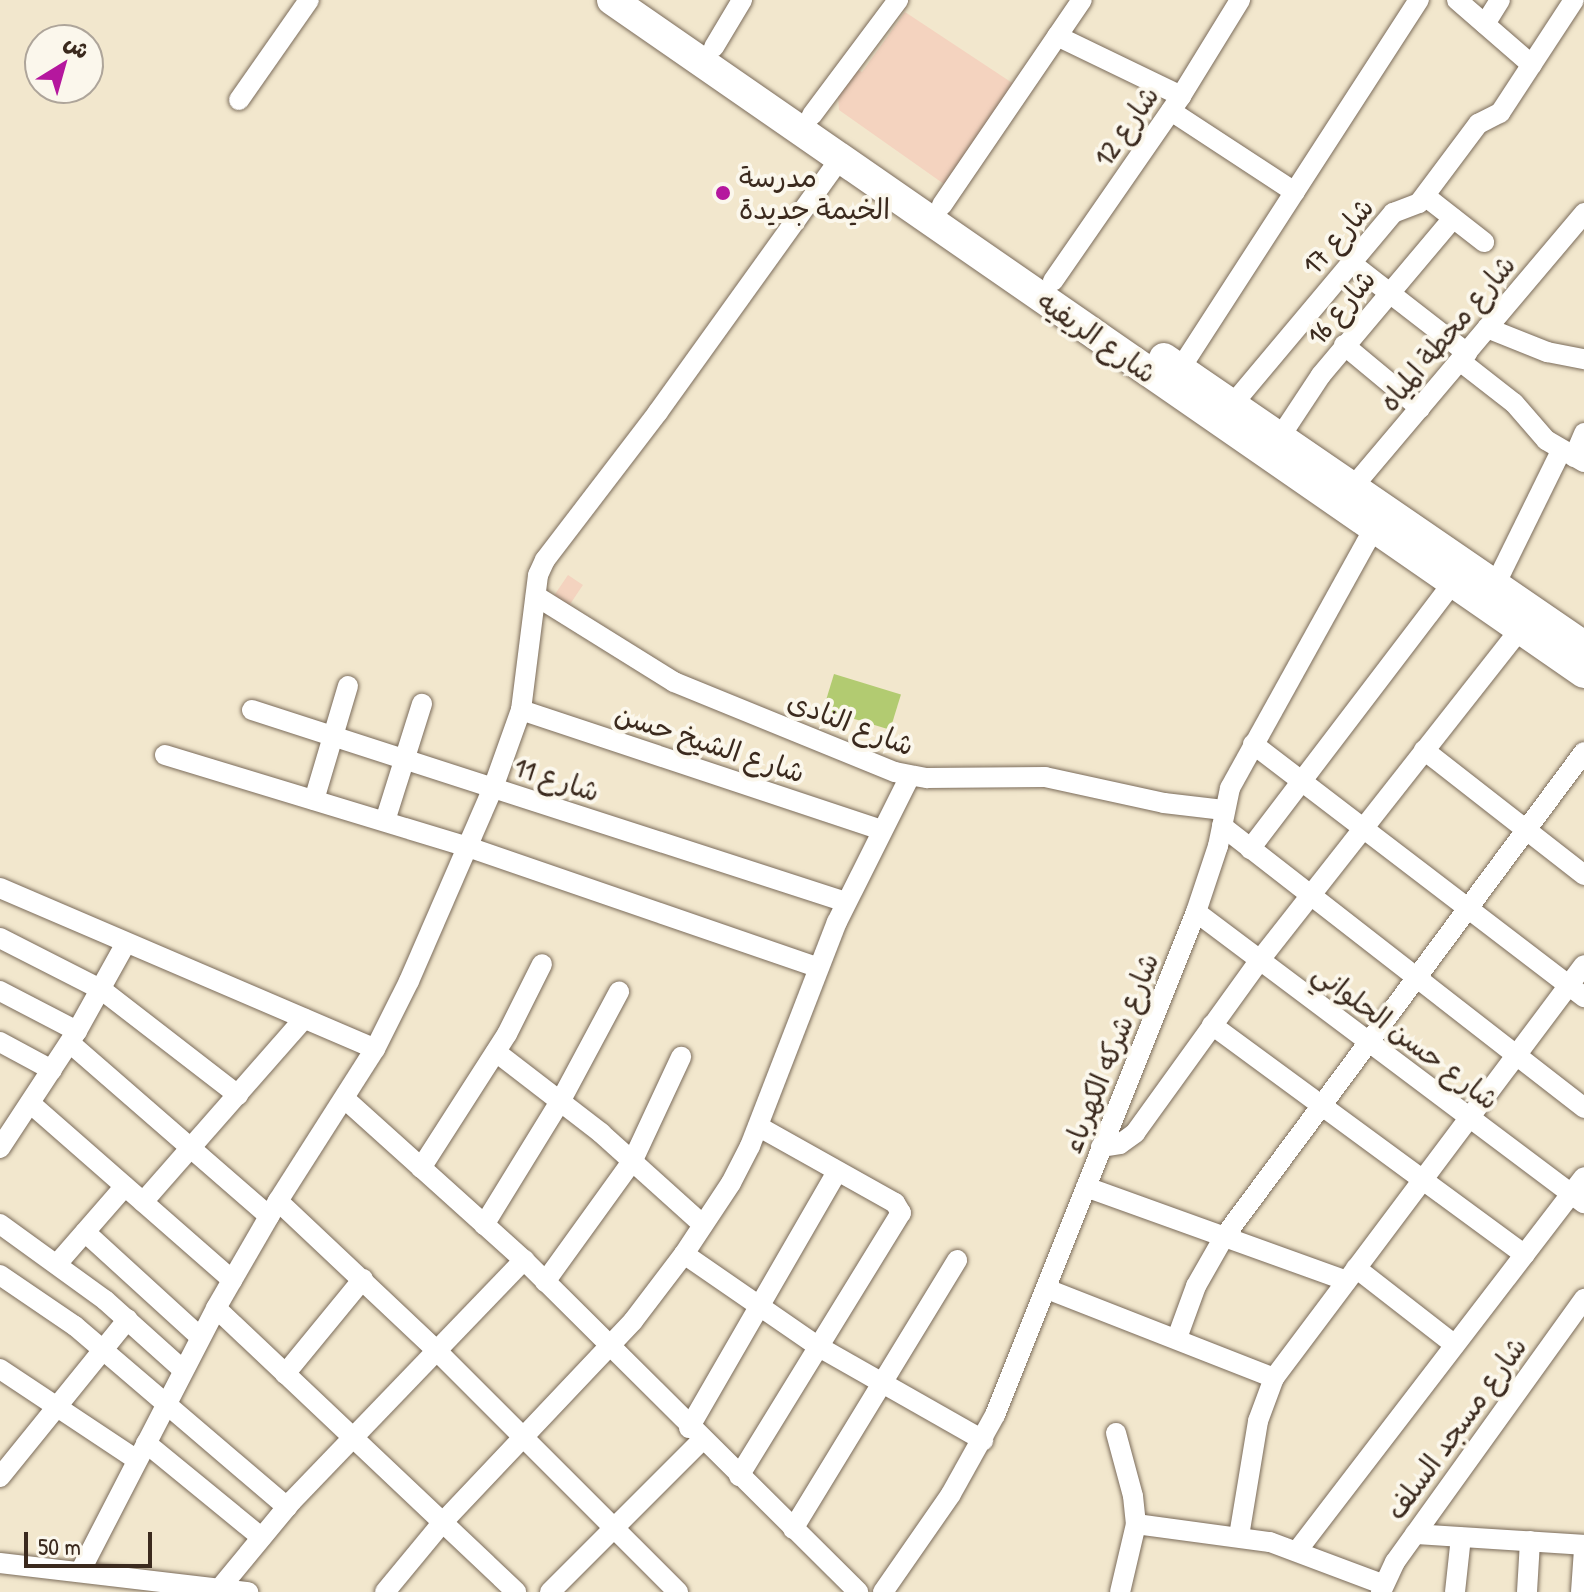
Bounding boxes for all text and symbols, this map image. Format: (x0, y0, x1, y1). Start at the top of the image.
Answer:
north arrow (24, 24, 104, 104)
text: ش (59, 27, 96, 66)
street label: شارع 12 (1086, 79, 1166, 173)
place label: مدرسة الخيمة جديدة (739, 160, 890, 226)
marker: مدرسة الخيمة جديدة (714, 184, 732, 202)
street label: شارع 17 (1295, 191, 1381, 281)
street label: شارع محطة المياه (1372, 248, 1522, 418)
street label: شارع 16 (1300, 262, 1382, 352)
street label: شارع الريفيه (1031, 284, 1163, 390)
street label: شارع النادى (783, 684, 919, 762)
street label: شارع الشيخ حسن (611, 696, 809, 790)
street label: شارع 11 (510, 750, 604, 808)
street label: شارع شركه الكهرباء (1055, 948, 1165, 1158)
street label: شارع حسن الحلواني (1307, 955, 1505, 1117)
street label: شارع مسجد السلف (1378, 1330, 1534, 1526)
scale bar (28, 1516, 156, 1566)
text: 50 m (38, 1530, 81, 1562)

